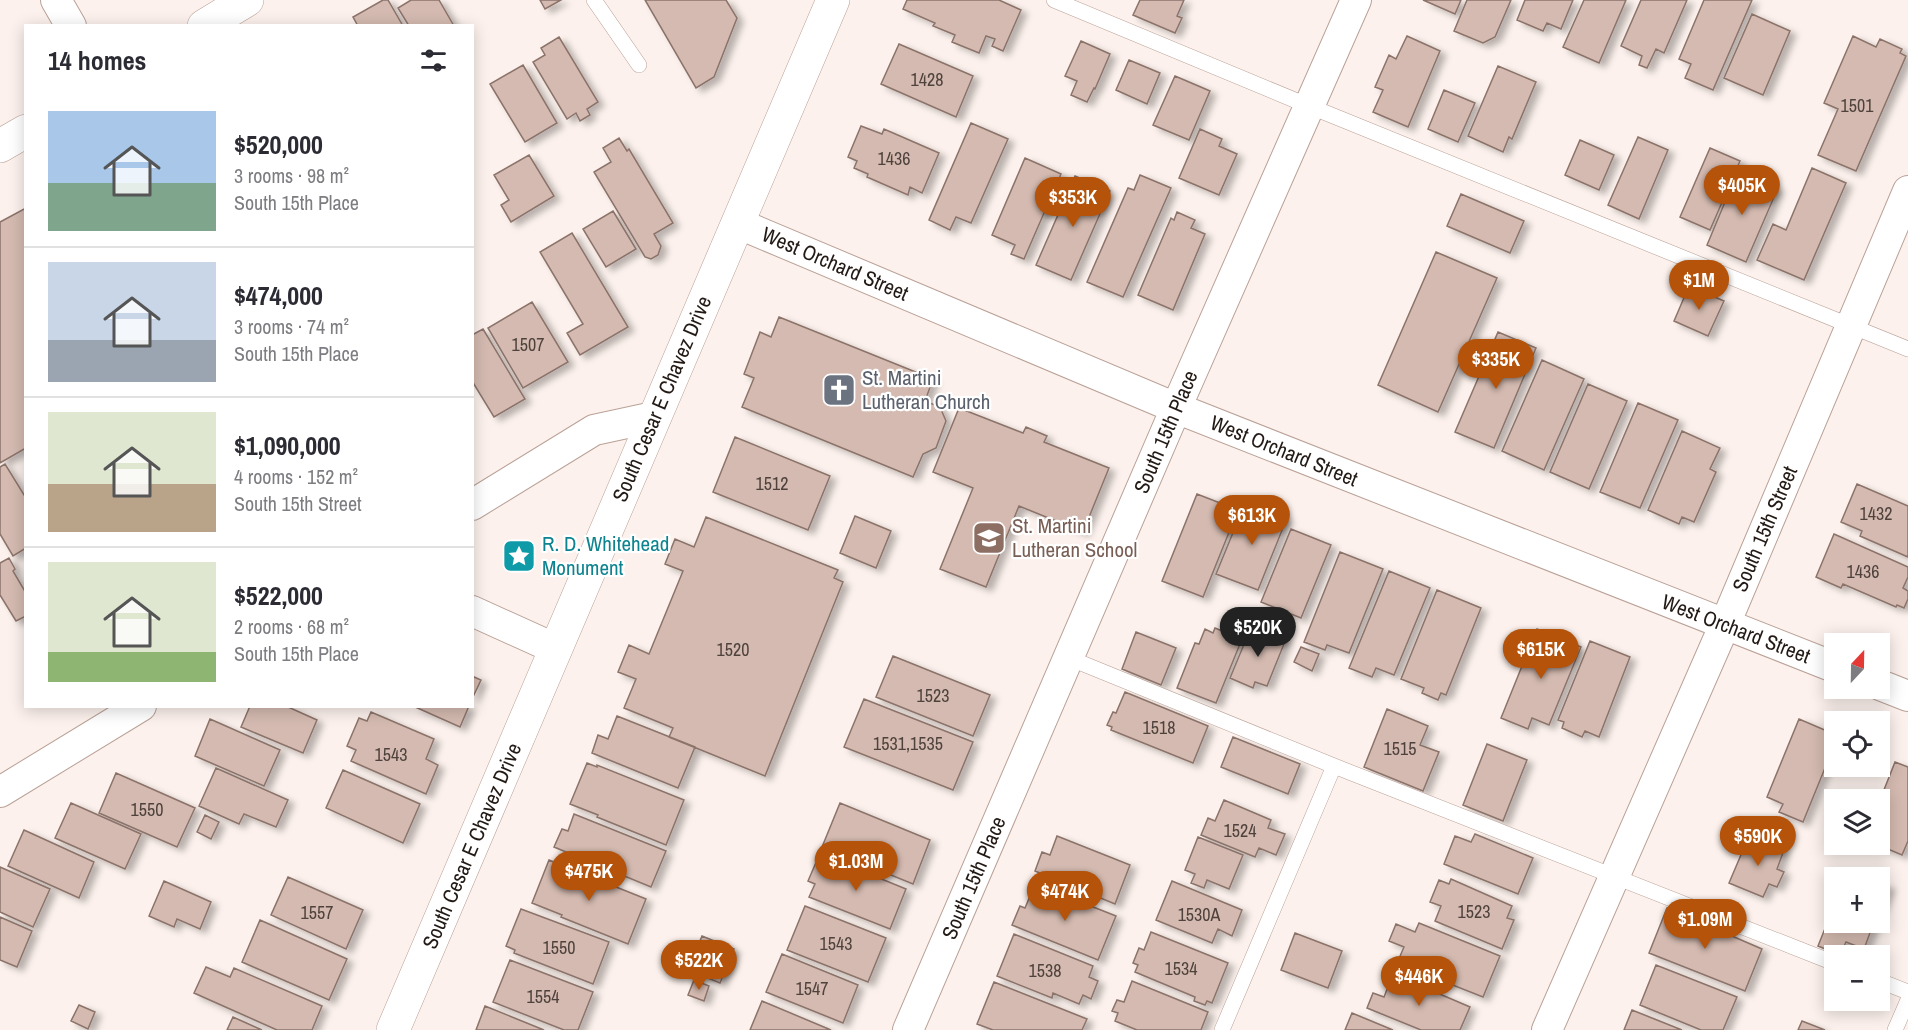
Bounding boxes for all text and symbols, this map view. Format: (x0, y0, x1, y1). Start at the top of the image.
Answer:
text: 14 homes (48, 43, 146, 78)
icon: filters (417, 44, 450, 77)
house number: 1428 (911, 67, 943, 92)
house number: 1501 (1841, 93, 1874, 118)
text: $520,000 (234, 127, 323, 162)
icon: home (96, 135, 168, 207)
house number: 1436 (878, 146, 910, 171)
text: 3 rooms · 98 m² (234, 162, 349, 189)
pin: $405K (1700, 165, 1784, 216)
text: $405K (1718, 171, 1766, 198)
pin: $353K (1031, 177, 1115, 228)
text: $353K (1049, 183, 1097, 210)
text: South 15th Place (234, 189, 359, 216)
street label: West Orchard Street (757, 220, 913, 308)
pin: $1M (1670, 260, 1728, 311)
text: $1M (1683, 266, 1715, 293)
text: $474,000 (234, 278, 323, 313)
icon: home (96, 286, 168, 358)
street label: South Cesar E Chavez Drive (605, 291, 718, 506)
text: 3 rooms · 74 m² (234, 313, 349, 340)
house number: 1507 (512, 332, 544, 357)
pin: $335K (1454, 339, 1538, 390)
text: South 15th Place (234, 340, 359, 367)
text: $335K (1472, 345, 1520, 372)
place label: St. Martini Lutheran Church (862, 363, 990, 416)
street label: South 15th Place (1127, 366, 1205, 498)
church icon: St. Martini Lutheran Church (821, 372, 857, 408)
street label: West Orchard Street (1206, 408, 1362, 493)
text: $1,090,000 (234, 428, 341, 463)
icon: home (96, 436, 168, 508)
street label: South 15th Street (1725, 461, 1804, 596)
text: 4 rooms · 152 m² (234, 463, 358, 490)
house number: 1512 (756, 471, 788, 496)
text: South 15th Street (234, 490, 362, 517)
pin: $613K (1210, 495, 1294, 546)
text: $613K (1228, 501, 1276, 528)
house number: 1432 (1860, 501, 1892, 526)
place label: St. Martini Lutheran School (1012, 511, 1137, 564)
school or university icon: St. Martini Lutheran School (971, 520, 1007, 556)
place label: R. D. Whitehead Monument (542, 529, 669, 582)
place icon: R. D. Whitehead Monument (501, 538, 537, 574)
house number: 1436 (1847, 559, 1879, 584)
text: $522,000 (234, 578, 323, 613)
icon: home (96, 586, 168, 658)
street label: West Orchard Street (1658, 587, 1815, 670)
pin: $520K (1216, 607, 1300, 658)
text: 2 rooms · 68 m² (234, 613, 349, 640)
text: $520K (1234, 613, 1282, 640)
pin: $615K (1499, 629, 1583, 680)
north arrow (1824, 633, 1890, 699)
map controls (1824, 633, 1890, 1011)
text: $615K (1517, 635, 1565, 662)
house number: 1520 (717, 637, 749, 662)
text: South 15th Place (234, 640, 359, 667)
house number: 1523 (917, 683, 949, 708)
button: locate (1824, 711, 1890, 777)
house number: 1518 (1143, 715, 1175, 740)
house number: 1531,1535 (873, 731, 943, 756)
house number: 1515 (1384, 736, 1416, 761)
street label: South Cesar E Chavez Drive (415, 738, 528, 953)
house number: 1543 (375, 742, 407, 767)
button: layers (1824, 789, 1890, 855)
house number: 1550 (131, 797, 163, 822)
street label: South 15th Place (935, 812, 1013, 944)
pin: $590K (1716, 816, 1800, 867)
house number: 1524 (1224, 818, 1256, 843)
text: $590K (1734, 822, 1782, 849)
pin: $1.03M (807, 841, 905, 892)
text: $1.03M (829, 847, 883, 874)
pin: $475K (547, 851, 631, 902)
text: $475K (565, 857, 613, 884)
button: + (1824, 867, 1890, 933)
pin: $474K (1023, 871, 1107, 922)
text: $474K (1041, 877, 1089, 904)
house number: 1523 (1458, 899, 1490, 924)
pin: $1.09M (1656, 899, 1754, 950)
house number: 1557 (301, 900, 333, 925)
house number: 1530A (1178, 902, 1220, 927)
text: $1.09M (1678, 905, 1732, 932)
house number: 1543 (820, 931, 852, 956)
house number: 1550 (543, 935, 575, 960)
pin: $522K (657, 940, 741, 991)
button: − (1824, 945, 1890, 1011)
text: $522K (675, 946, 723, 973)
house number: 1534 (1165, 956, 1197, 981)
pin: $446K (1377, 956, 1461, 1007)
house number: 1538 (1029, 958, 1061, 983)
text: $446K (1395, 962, 1443, 989)
house number: 1547 (796, 976, 828, 1001)
house number: 1554 (527, 984, 559, 1009)

